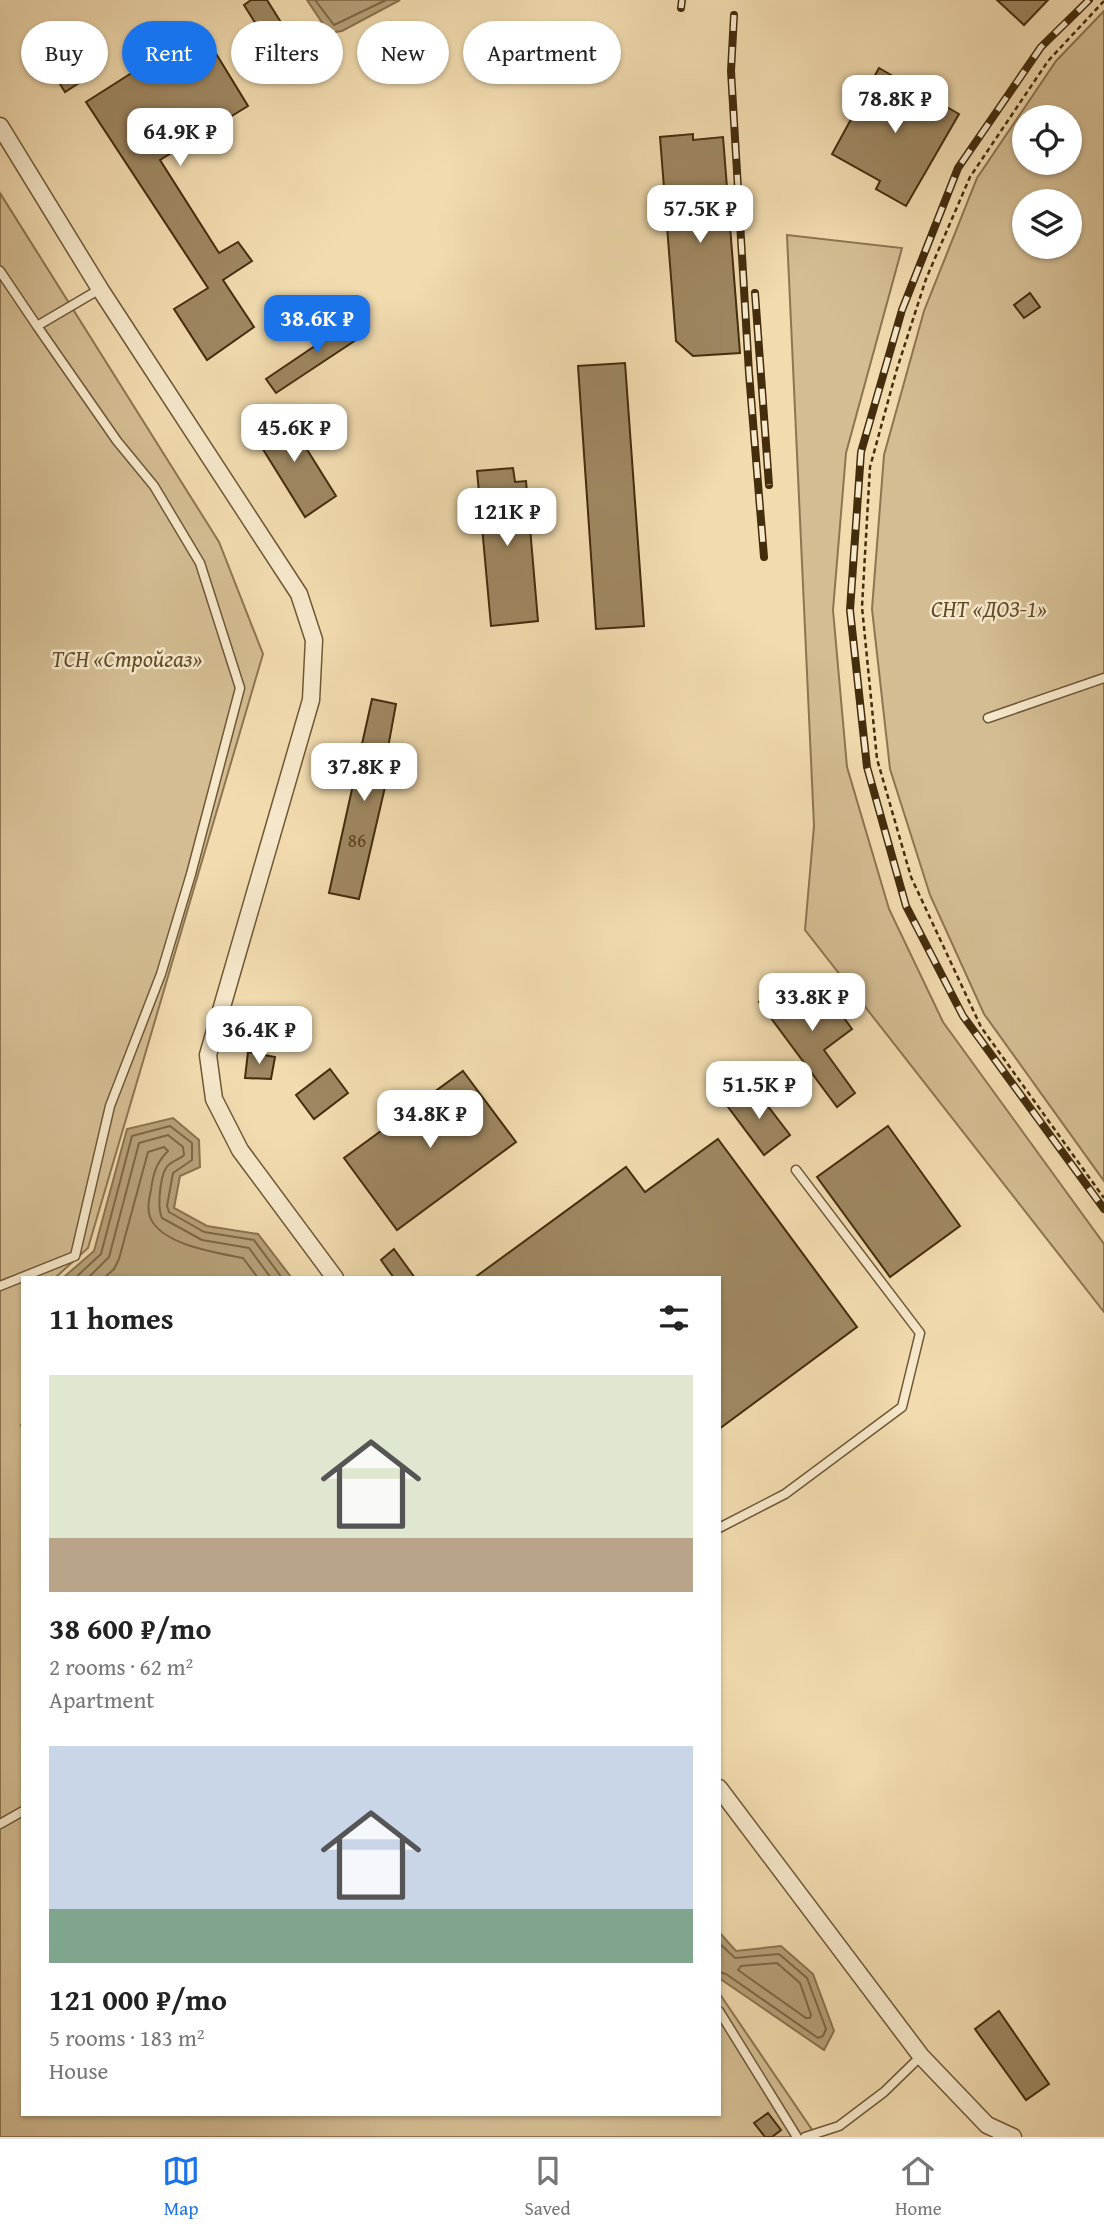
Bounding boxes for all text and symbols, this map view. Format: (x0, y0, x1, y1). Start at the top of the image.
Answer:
chip: Buy (21, 21, 108, 84)
chip: Rent (122, 21, 217, 84)
chip: Filters (231, 21, 343, 84)
chip: New (357, 21, 449, 84)
chip: Apartment (463, 21, 621, 84)
pin: 78.8K ₽ (830, 76, 960, 135)
text: 78.8K ₽ (858, 81, 932, 114)
map controls (1012, 105, 1082, 259)
button: locate (1012, 105, 1082, 175)
pin: 64.9K ₽ (115, 108, 245, 168)
text: 64.9K ₽ (143, 114, 217, 147)
pin: 57.5K ₽ (635, 186, 765, 245)
button: layers (1012, 189, 1082, 259)
text: 57.5K ₽ (663, 191, 737, 224)
pin: 38.6K ₽ (252, 296, 382, 355)
text: 38.6K ₽ (280, 301, 354, 334)
pin: 45.6K ₽ (229, 405, 359, 464)
text: 45.6K ₽ (257, 410, 331, 443)
pin: 121K ₽ (450, 489, 564, 548)
text: 121K ₽ (473, 494, 541, 527)
park label: СНТ «ДОЗ-1» (931, 592, 1047, 625)
park label: ТСН «Стройгаз» (52, 642, 202, 675)
pin: 37.8K ₽ (299, 744, 429, 803)
text: 37.8K ₽ (327, 749, 401, 782)
house number: 86 (348, 826, 366, 854)
pin: 33.8K ₽ (747, 974, 877, 1033)
text: 33.8K ₽ (775, 979, 849, 1012)
pin: 36.4K ₽ (194, 1006, 324, 1066)
text: 36.4K ₽ (222, 1012, 296, 1045)
pin: 51.5K ₽ (694, 1062, 824, 1121)
text: 51.5K ₽ (722, 1067, 796, 1100)
pin: 34.8K ₽ (365, 1090, 495, 1150)
text: 34.8K ₽ (393, 1096, 467, 1129)
text: 11 homes (49, 1296, 174, 1340)
icon: filters (655, 1299, 693, 1337)
icon: home (308, 1421, 434, 1547)
text: 38 600 ₽/mo (49, 1606, 212, 1650)
text: 2 rooms · 62 m² (49, 1650, 193, 1683)
text: Apartment (49, 1683, 154, 1716)
icon: home (308, 1792, 434, 1918)
text: 121 000 ₽/mo (49, 1977, 227, 2021)
text: 5 rooms · 183 m² (49, 2021, 204, 2054)
text: House (49, 2054, 108, 2087)
tab: Map (162, 2152, 200, 2222)
tab: Saved (525, 2152, 571, 2222)
tab: Home (895, 2152, 942, 2222)

